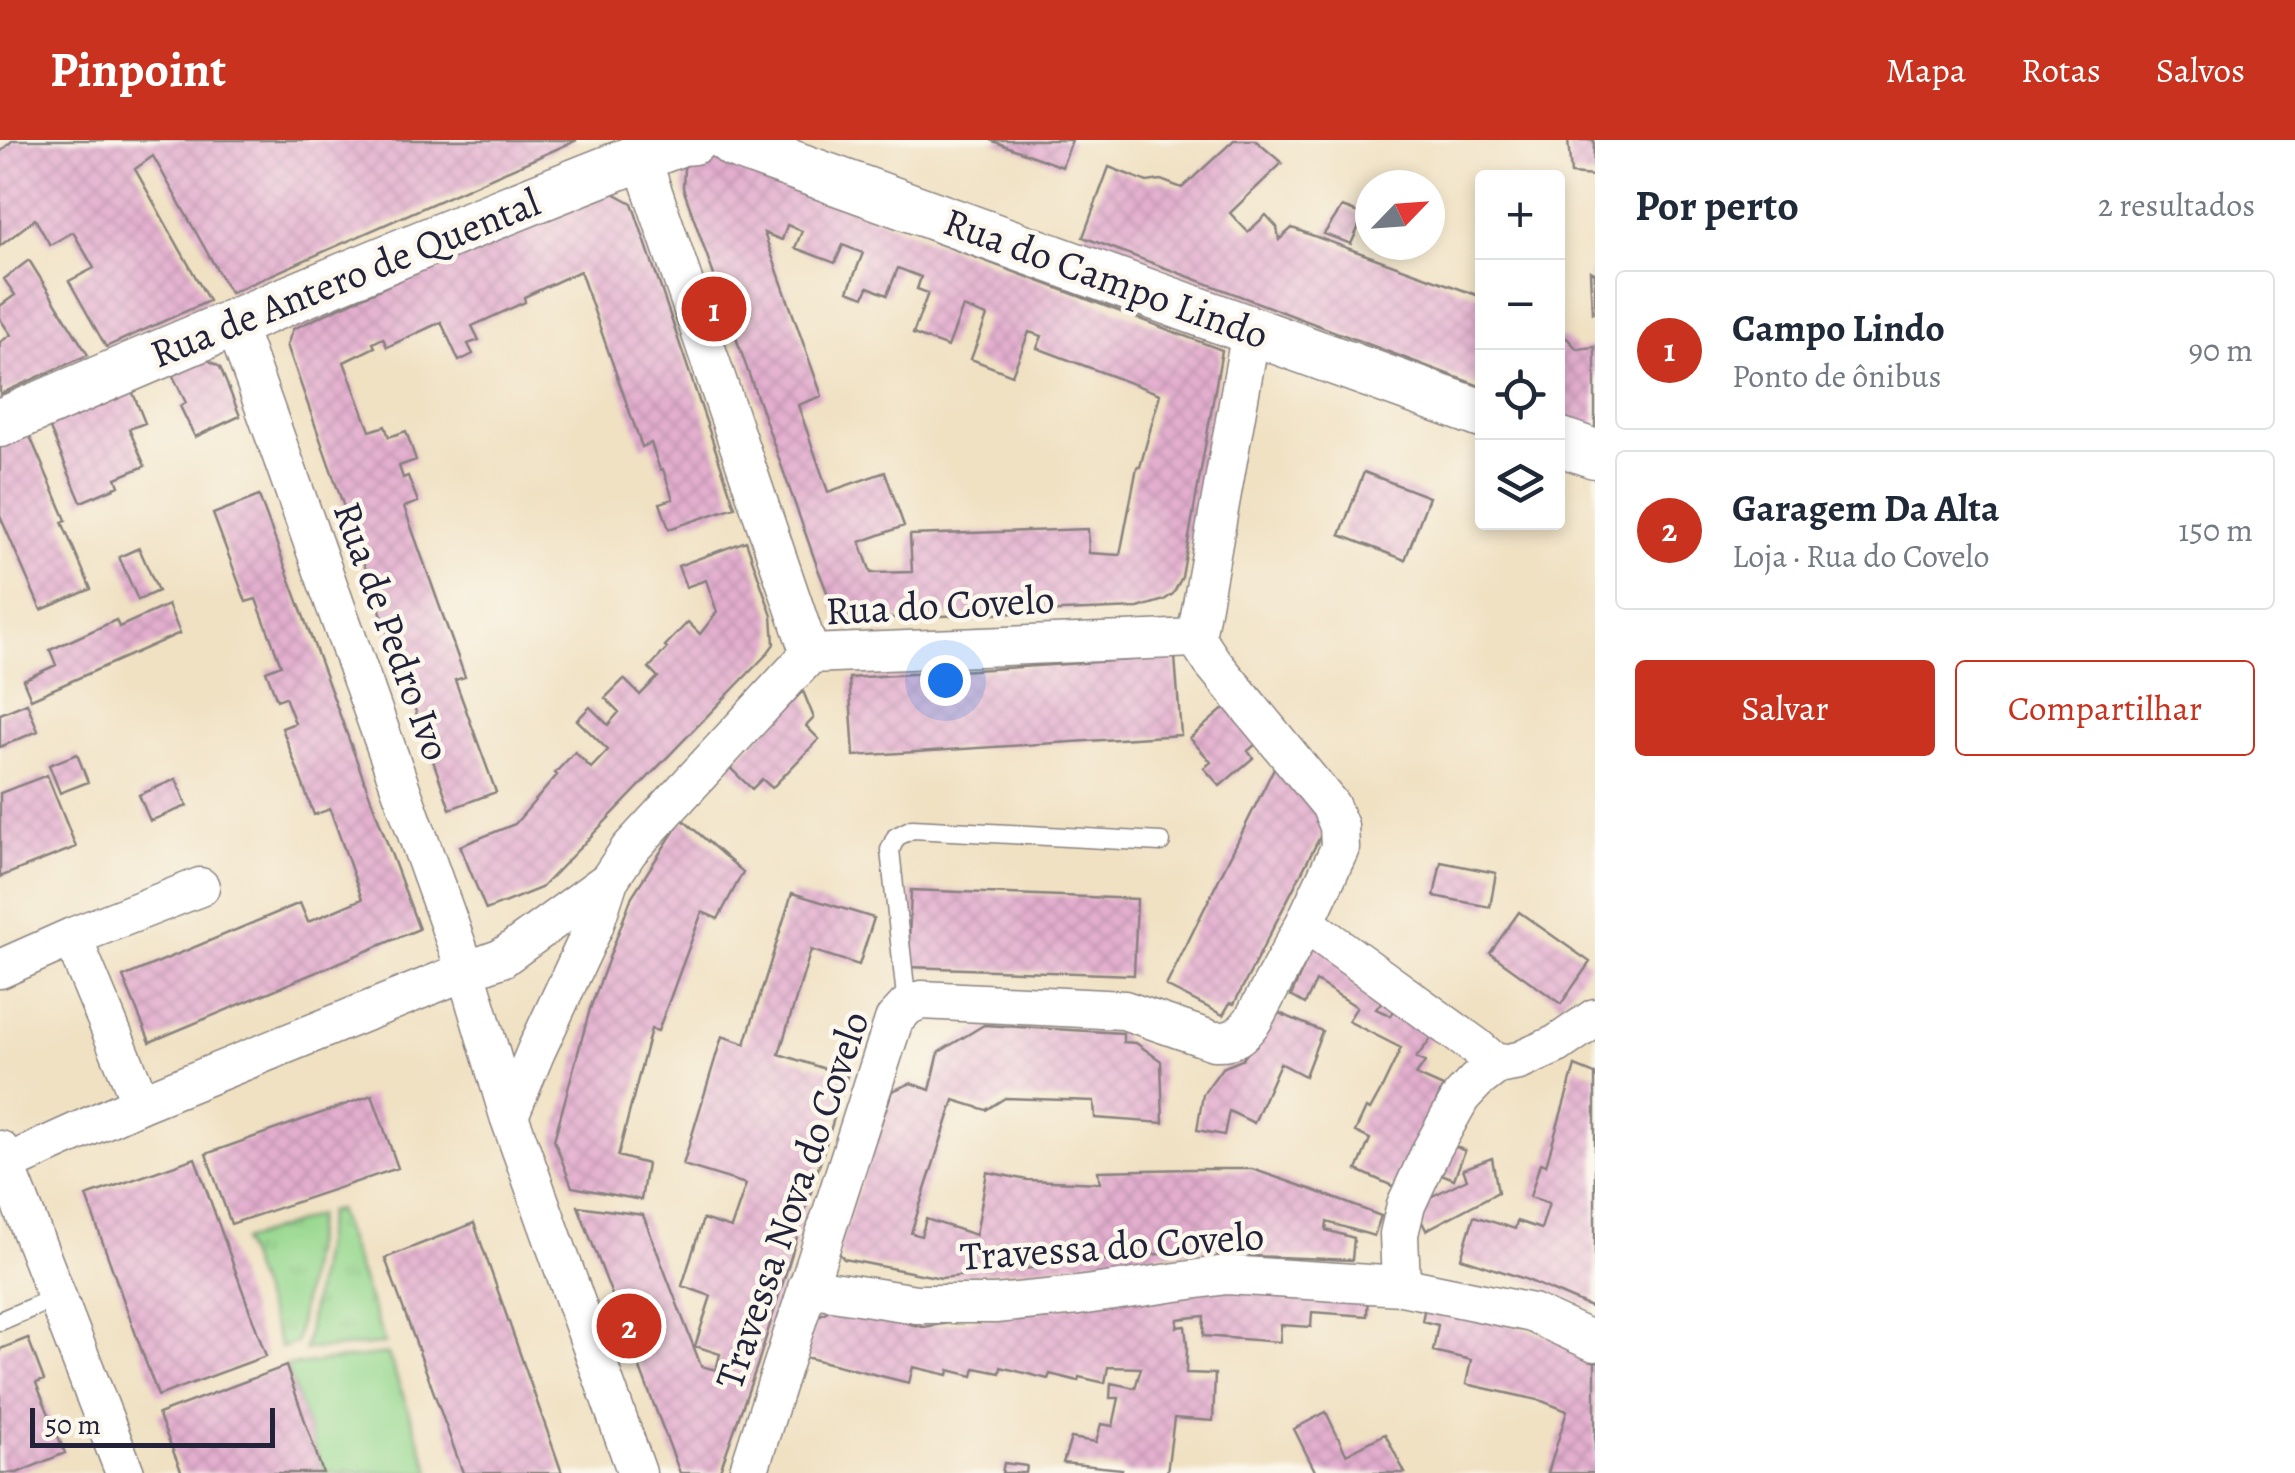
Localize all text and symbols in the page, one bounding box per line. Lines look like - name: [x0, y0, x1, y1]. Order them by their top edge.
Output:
- text: Pinpoint: [50, 37, 226, 103]
- text: Mapa: [1886, 46, 1966, 94]
- text: Rotas: [2021, 46, 2101, 94]
- text: Salvos: [2156, 46, 2245, 94]
- north arrow: [1355, 170, 1445, 260]
- map controls: [1475, 170, 1565, 530]
- button: +: [1475, 170, 1565, 260]
- street label: Rua de Antero de Quental: [142, 175, 548, 381]
- text: Por perto: [1635, 177, 1799, 234]
- text: 2 resultados: [2098, 183, 2255, 227]
- street label: Rua do Campo Lindo: [936, 194, 1276, 362]
- button: −: [1475, 260, 1565, 350]
- pin: 1: [682, 272, 746, 346]
- text: Campo Lindo: [1732, 302, 1945, 354]
- text: 1: [1664, 328, 1675, 372]
- text: 90 m: [2188, 328, 2253, 372]
- button: locate: [1475, 350, 1565, 440]
- text: Ponto de ônibus: [1732, 354, 1941, 398]
- button: layers: [1475, 440, 1565, 530]
- text: Garagem Da Alta: [1732, 482, 1999, 534]
- street label: Rua de Pedro Ivo: [320, 494, 464, 768]
- text: 2: [1662, 508, 1677, 552]
- text: 150 m: [2178, 508, 2253, 552]
- text: Loja · Rua do Covelo: [1732, 534, 1989, 578]
- street label: Rua do Covelo: [824, 572, 1056, 638]
- your location: [920, 655, 971, 706]
- button: Salvar: [1635, 660, 1935, 756]
- button: Compartilhar: [1955, 660, 2255, 756]
- street label: Travessa Nova do Covelo: [702, 1004, 882, 1396]
- street label: Travessa do Covelo: [958, 1208, 1266, 1284]
- pin: 2: [596, 1288, 662, 1364]
- scale bar: [30, 1403, 275, 1448]
- text: 50 m: [45, 1406, 101, 1444]

